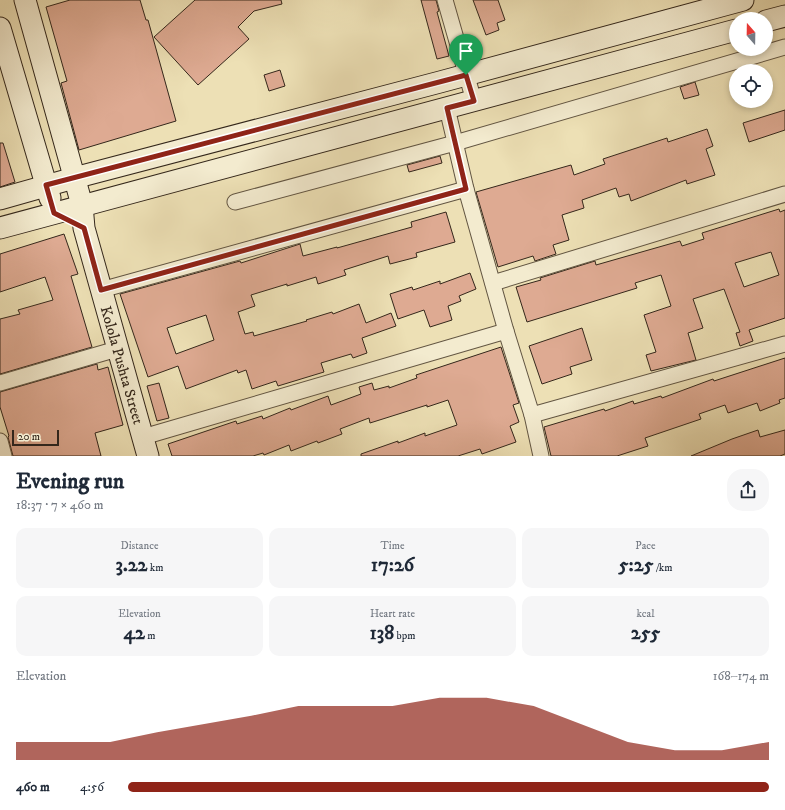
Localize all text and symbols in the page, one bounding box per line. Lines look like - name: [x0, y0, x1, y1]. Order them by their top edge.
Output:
- north arrow: [729, 12, 773, 56]
- map controls: [729, 12, 773, 108]
- pin: [449, 34, 483, 75]
- icon: arrive: [455, 40, 477, 62]
- button: locate: [729, 64, 773, 108]
- street label: Kolola Pushta Street: [96, 304, 148, 427]
- scale bar: [12, 428, 59, 447]
- text: 20 m: [18, 430, 40, 444]
- text: Evening run: [16, 468, 124, 495]
- button: share: [727, 469, 769, 511]
- text: 18:37 · 7 × 460 m: [16, 497, 103, 513]
- text: Distance: [121, 539, 158, 553]
- text: Time: [381, 539, 404, 553]
- text: Pace: [635, 539, 656, 553]
- text: 3.22: [116, 553, 147, 578]
- text: 17:26: [371, 553, 414, 578]
- text: 5:25: [619, 553, 653, 578]
- text: km: [147, 561, 163, 575]
- text: /km: [653, 561, 672, 575]
- text: Elevation: [118, 607, 161, 621]
- text: Heart rate: [370, 607, 415, 621]
- text: kcal: [636, 607, 655, 621]
- text: 42: [124, 621, 145, 646]
- text: 138: [369, 621, 394, 646]
- text: 255: [631, 621, 660, 646]
- text: m: [145, 629, 155, 643]
- text: bpm: [394, 629, 416, 643]
- text: Elevation: [16, 668, 66, 684]
- text: 168–174 m: [713, 668, 769, 684]
- text: 460 m: [16, 779, 50, 795]
- text: 4:56: [80, 779, 104, 795]

